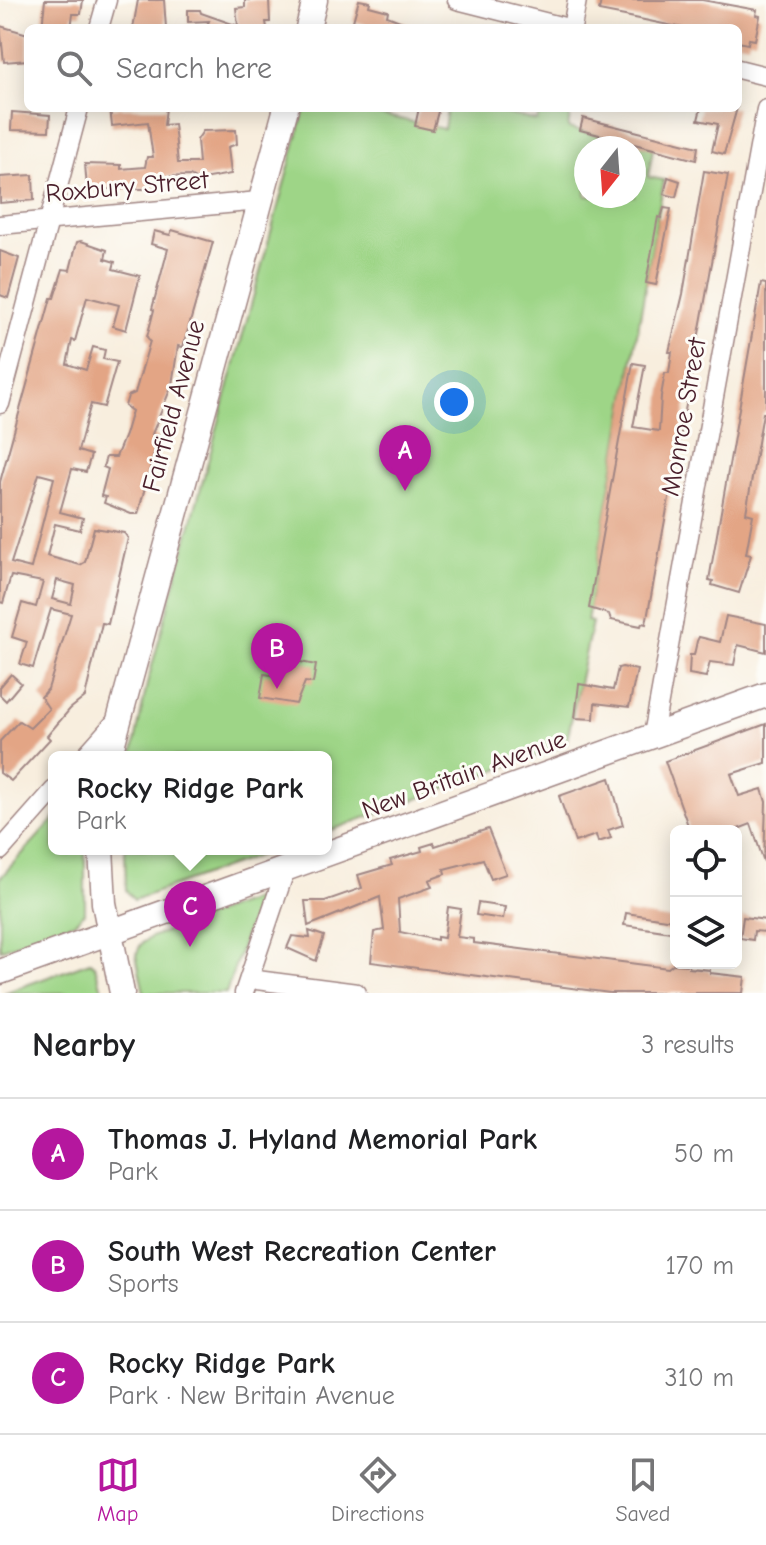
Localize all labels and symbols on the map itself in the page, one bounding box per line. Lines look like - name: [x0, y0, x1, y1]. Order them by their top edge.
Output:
- north arrow: [574, 136, 646, 208]
- street label: Roxbury Street: [44, 165, 211, 209]
- street label: Fairfield Avenue: [137, 317, 211, 495]
- street label: Monroe Street: [655, 334, 713, 499]
- your location: [434, 382, 474, 422]
- pin: A: [379, 425, 431, 491]
- pin: B: [251, 623, 303, 689]
- street label: New Britain Avenue: [358, 724, 570, 826]
- pin: C: [164, 881, 216, 947]

